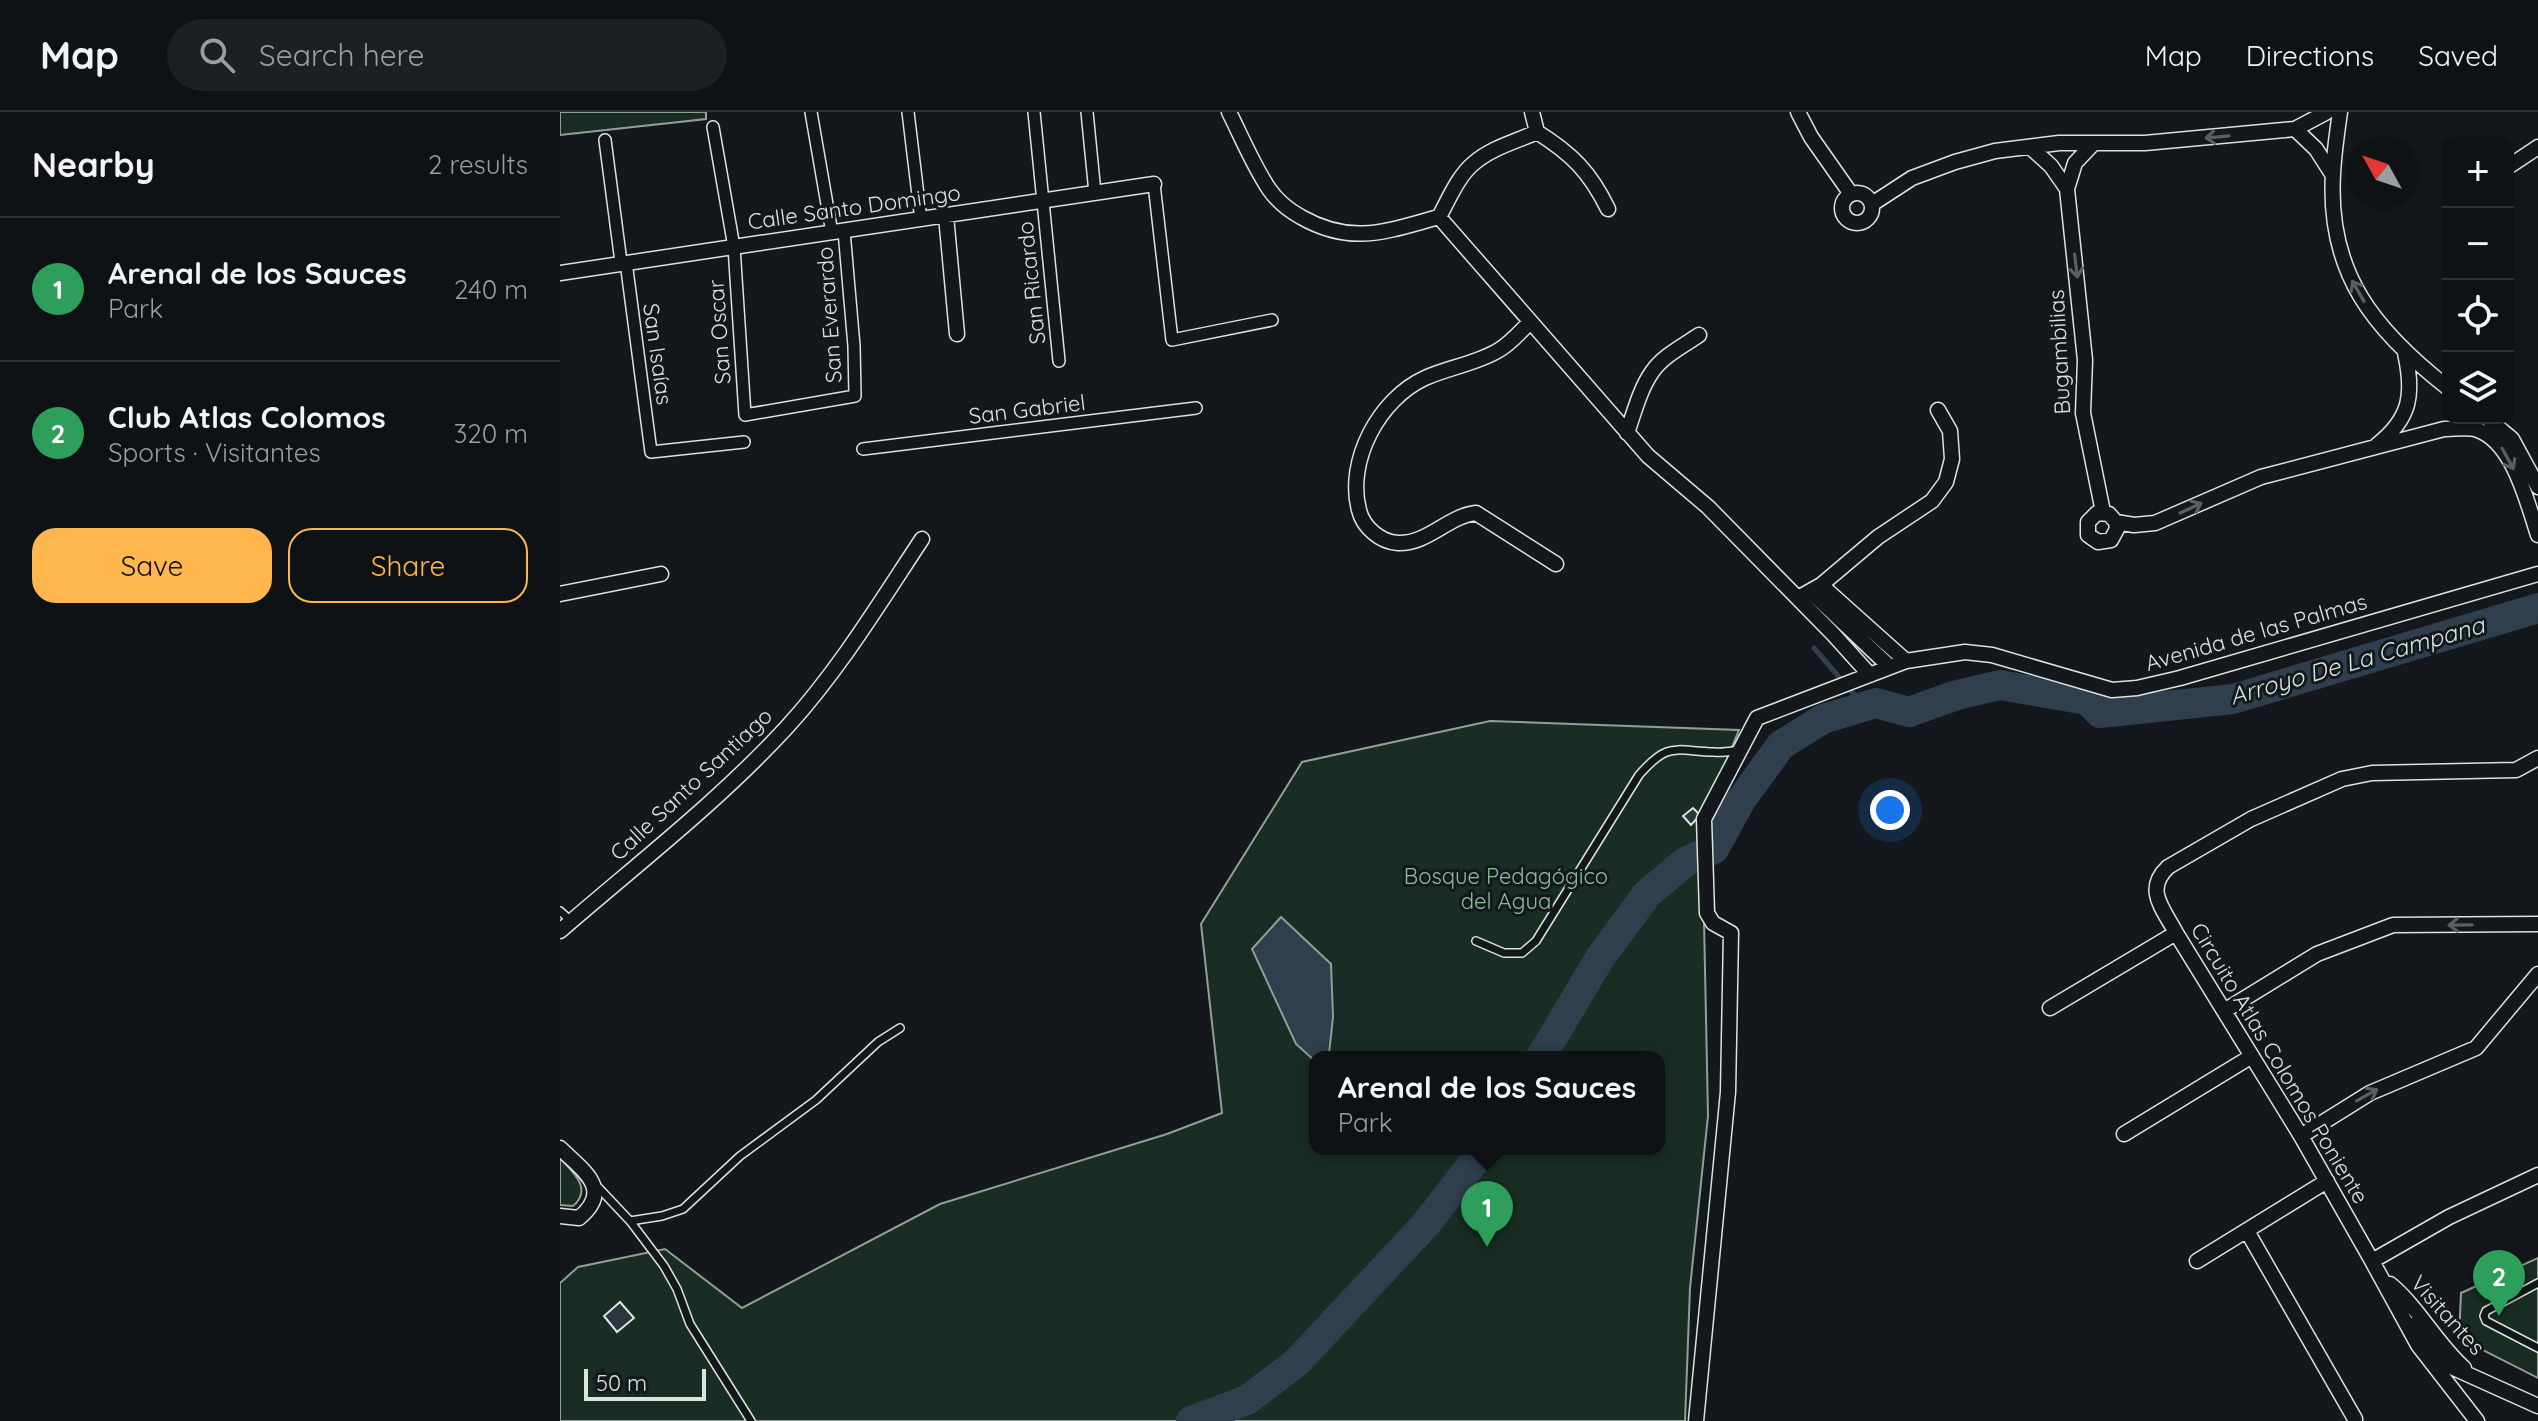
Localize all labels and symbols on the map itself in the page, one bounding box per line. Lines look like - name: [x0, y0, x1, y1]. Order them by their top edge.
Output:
- one-way arrow: [2204, 130, 2231, 145]
- north arrow: [2346, 136, 2418, 208]
- street label: Calle Santo Domingo: [746, 178, 962, 236]
- street label: San Ricardo: [1011, 220, 1051, 346]
- street label: San Everardo: [810, 246, 848, 384]
- one-way arrow: [2068, 252, 2083, 279]
- street label: San Oscar: [701, 278, 737, 385]
- one-way arrow: [2350, 280, 2366, 303]
- street label: Bugambilias: [2042, 289, 2076, 415]
- street label: San Isaías: [637, 301, 679, 407]
- street label: San Gabriel: [967, 388, 1087, 430]
- one-way arrow: [2500, 447, 2516, 470]
- one-way arrow: [2178, 500, 2202, 515]
- street label: Avenida de las Palmas: [2142, 587, 2370, 677]
- water label: Arroyo De La Campana: [2226, 609, 2489, 711]
- street label: Calle Santo Santiago: [604, 702, 778, 866]
- your location: [1870, 790, 1910, 830]
- park label: Bosque Pedagógico del Agua: [1404, 862, 1608, 915]
- one-way arrow: [2447, 917, 2474, 932]
- street label: Circuito Atlas Colomos Poniente: [2185, 918, 2375, 1208]
- one-way arrow: [2355, 1087, 2378, 1103]
- pin: 1: [1461, 1181, 1513, 1247]
- pin: 2: [2473, 1250, 2525, 1316]
- street label: Visitantes: [2405, 1269, 2491, 1361]
- scale bar: [584, 1365, 706, 1401]

